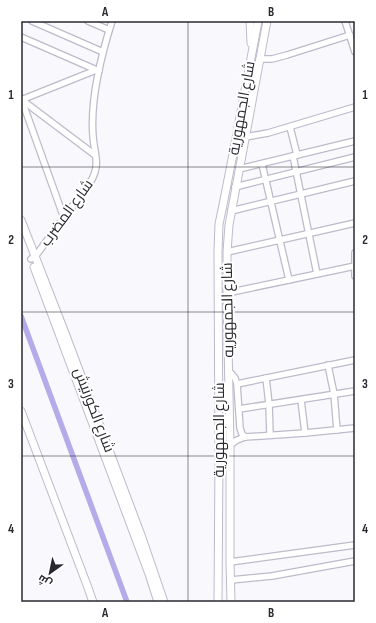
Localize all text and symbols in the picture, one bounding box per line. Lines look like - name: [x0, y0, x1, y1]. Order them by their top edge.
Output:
- text: A: [101, 4, 109, 20]
- text: B: [268, 4, 274, 20]
- street label: شارع الجمهورية: [224, 59, 261, 157]
- text: 1: [8, 87, 14, 103]
- text: 1: [362, 87, 368, 103]
- street label: شارع المضرب: [36, 176, 99, 251]
- text: 2: [8, 232, 14, 248]
- text: 2: [362, 232, 368, 248]
- street label: شارع الجمهوريه: [218, 262, 239, 358]
- street label: شارع الكورنيش: [68, 365, 119, 455]
- text: 3: [8, 376, 14, 392]
- text: 3: [362, 376, 368, 392]
- street label: شارع الجمهورية: [210, 382, 230, 478]
- text: 4: [8, 521, 14, 537]
- text: 4: [362, 521, 368, 537]
- north arrow: [30, 553, 70, 593]
- text: ش: [35, 572, 54, 590]
- text: A: [101, 605, 109, 621]
- text: B: [268, 605, 274, 621]

